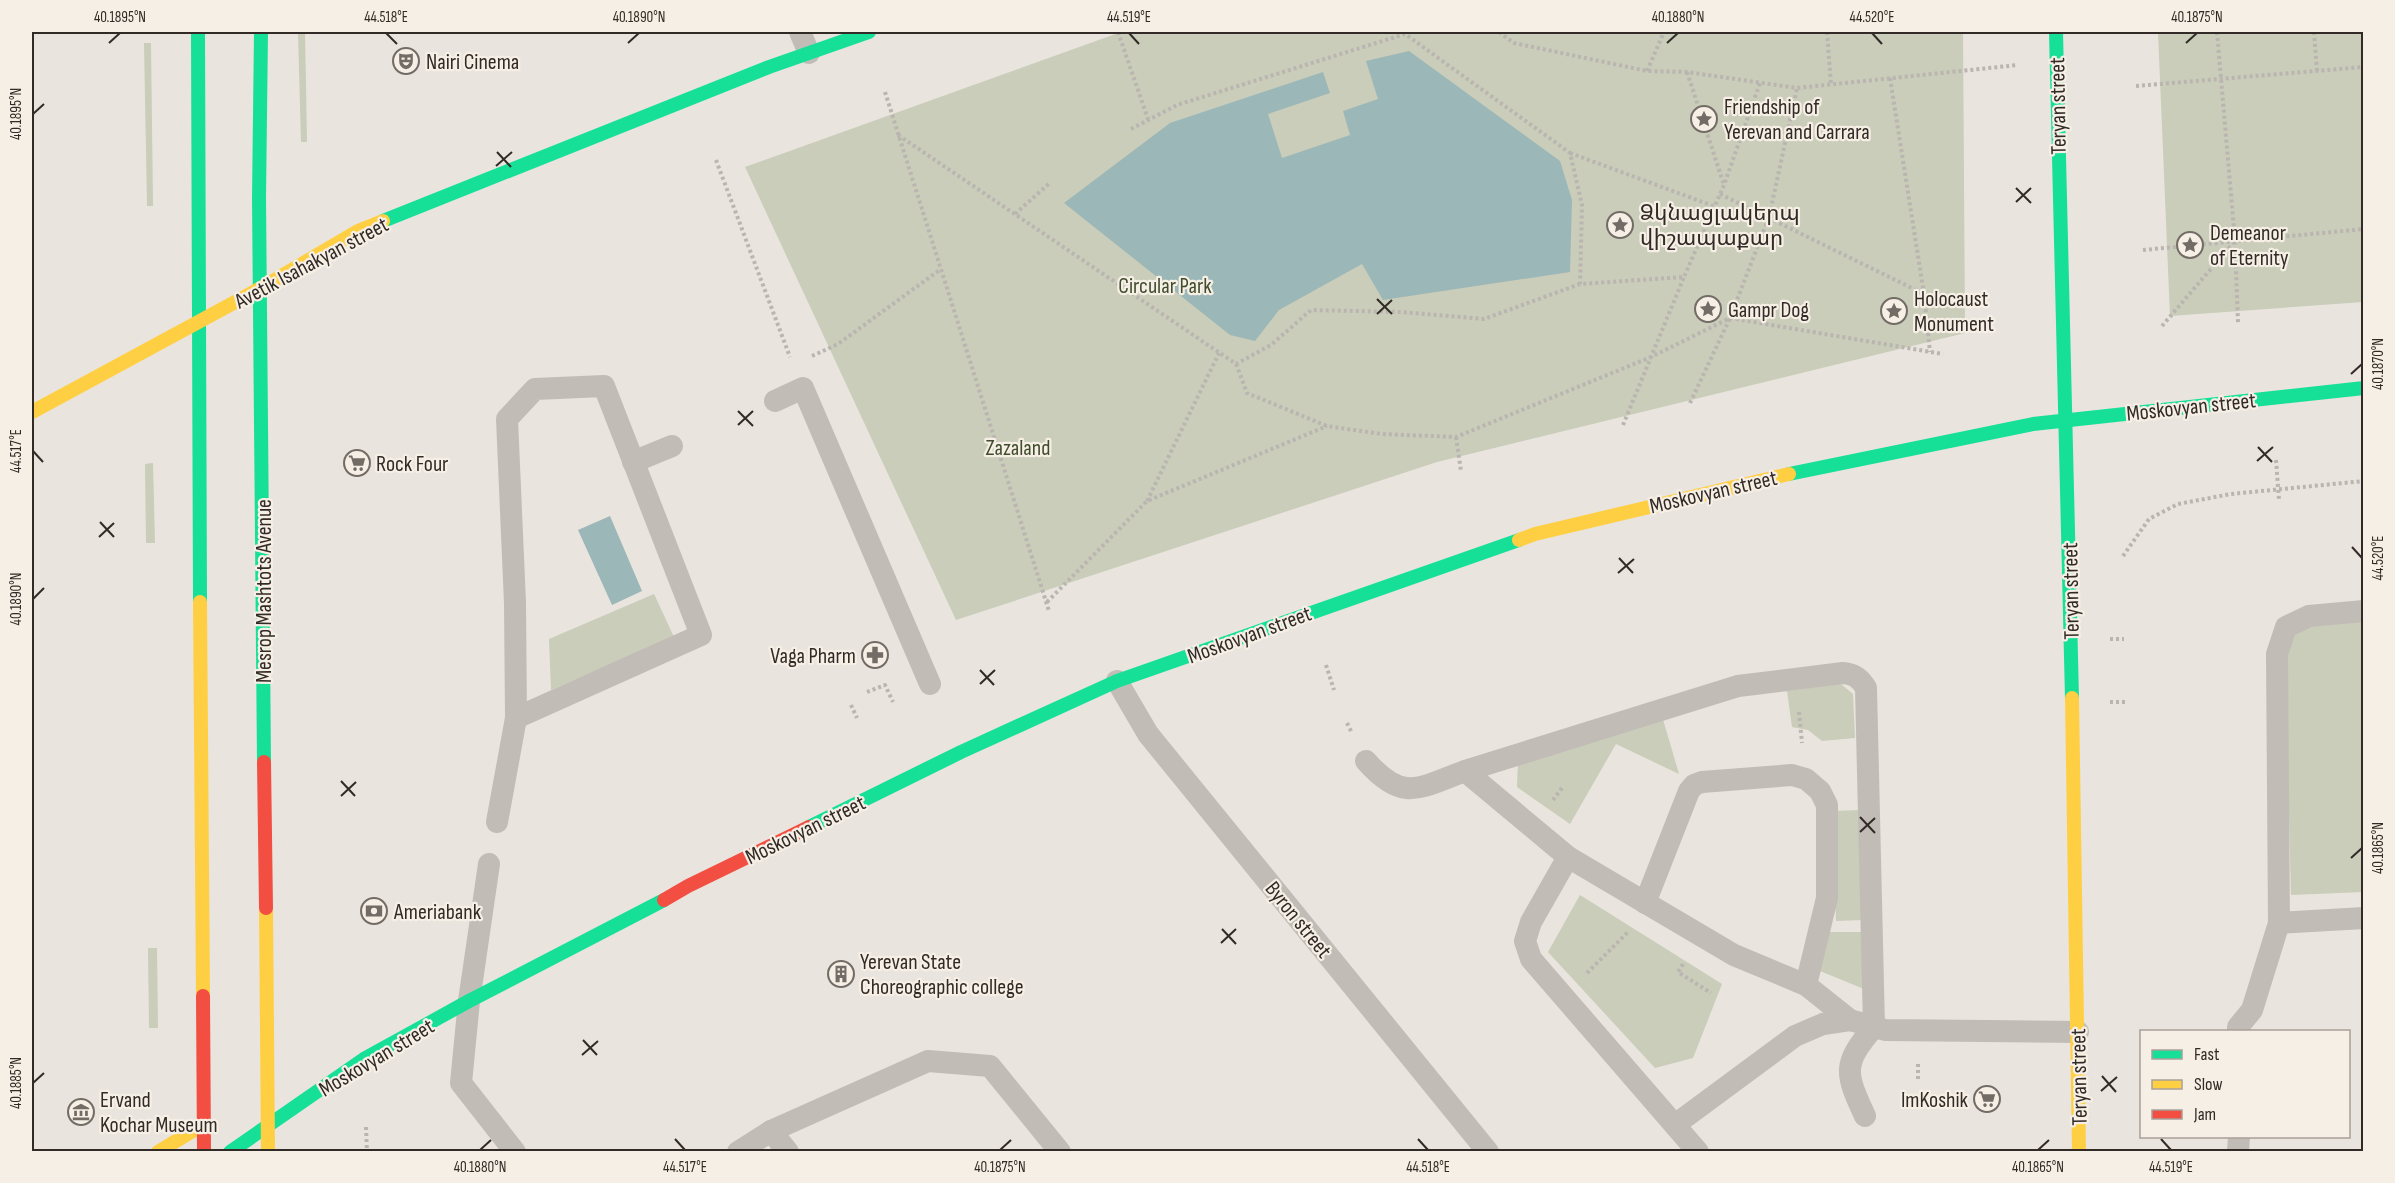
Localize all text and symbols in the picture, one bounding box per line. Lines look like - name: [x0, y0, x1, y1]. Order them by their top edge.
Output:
- text: 40.1895°N: [94, 8, 146, 27]
- text: 44.518°E: [364, 8, 408, 27]
- text: 40.1890°N: [613, 8, 665, 27]
- text: 44.519°E: [1107, 8, 1151, 27]
- text: 40.1880°N: [1652, 8, 1704, 27]
- text: 44.520°E: [1850, 8, 1894, 27]
- text: 40.1875°N: [2171, 8, 2223, 27]
- theatre icon: Nairi Cinema: [391, 46, 421, 76]
- place label: Nairi Cinema: [426, 49, 519, 76]
- street label: Teryan street: [2044, 57, 2073, 155]
- text: 40.1895°N: [7, 88, 26, 140]
- place label: Friendship of Yerevan and Carrara: [1724, 94, 1870, 146]
- place icon: Friendship of Yerevan and Carrara: [1689, 104, 1719, 134]
- place label: Ձկնացլակերպ վիշապաքար: [1640, 200, 1800, 252]
- place icon: Ձկնացլակերպ վիշապաքար: [1605, 210, 1635, 240]
- street label: Avetik Isahakyan street: [229, 211, 394, 316]
- place label: Demeanor of Eternity: [2210, 220, 2289, 272]
- place icon: Demeanor of Eternity: [2175, 230, 2205, 260]
- park label: Circular Park: [1118, 273, 1212, 300]
- place label: Holocaust Monument: [1914, 286, 1994, 338]
- place icon: Gampr Dog: [1693, 294, 1723, 324]
- place icon: Holocaust Monument: [1879, 296, 1909, 326]
- place label: Gampr Dog: [1728, 297, 1809, 324]
- text: 40.1870°N: [2369, 338, 2388, 390]
- street label: Moskovyan street: [2125, 387, 2258, 428]
- text: 44.517°E: [7, 429, 26, 473]
- park label: Zazaland: [986, 435, 1050, 462]
- supermarket icon: Rock Four: [342, 448, 372, 478]
- place label: Rock Four: [376, 451, 448, 478]
- street label: Moskovyan street: [1647, 465, 1780, 520]
- street label: Mesrop Mashtots Avenue: [251, 499, 278, 683]
- text: 44.520°E: [2369, 536, 2388, 580]
- street label: Teryan street: [2057, 542, 2086, 640]
- text: 40.1890°N: [7, 573, 26, 625]
- street label: Moskovyan street: [1184, 600, 1316, 670]
- pharmacy icon: Vaga Pharm: [860, 640, 890, 670]
- place label: Vaga Pharm: [770, 643, 856, 670]
- street label: Moskovyan street: [741, 790, 870, 871]
- text: 40.1865°N: [2369, 822, 2388, 874]
- street label: Byron street: [1259, 876, 1337, 964]
- bank icon: Ameriabank: [359, 896, 389, 926]
- place label: Ameriabank: [393, 899, 482, 926]
- place label: Yerevan State Choreographic college: [860, 949, 1024, 1001]
- building icon: Yerevan State Choreographic college: [826, 959, 856, 989]
- street label: Moskovyan street: [314, 1013, 440, 1103]
- street label: Teryan street: [2065, 1028, 2094, 1126]
- legend: [2140, 1030, 2350, 1138]
- text: Fast: [2194, 1044, 2220, 1065]
- text: 40.1885°N: [7, 1057, 26, 1109]
- text: Slow: [2194, 1074, 2223, 1095]
- supermarket icon: ImKoshik: [1972, 1084, 2002, 1114]
- place label: Ervand Kochar Museum: [100, 1087, 218, 1139]
- place label: ImKoshik: [1901, 1087, 1969, 1114]
- museum icon: Ervand Kochar Museum: [66, 1097, 96, 1127]
- text: Jam: [2193, 1104, 2216, 1125]
- text: 40.1880°N: [454, 1158, 506, 1177]
- text: 44.517°E: [663, 1158, 707, 1177]
- text: 40.1875°N: [974, 1158, 1026, 1177]
- text: 44.518°E: [1406, 1158, 1450, 1177]
- text: 40.1865°N: [2012, 1158, 2064, 1177]
- text: 44.519°E: [2149, 1158, 2193, 1177]

